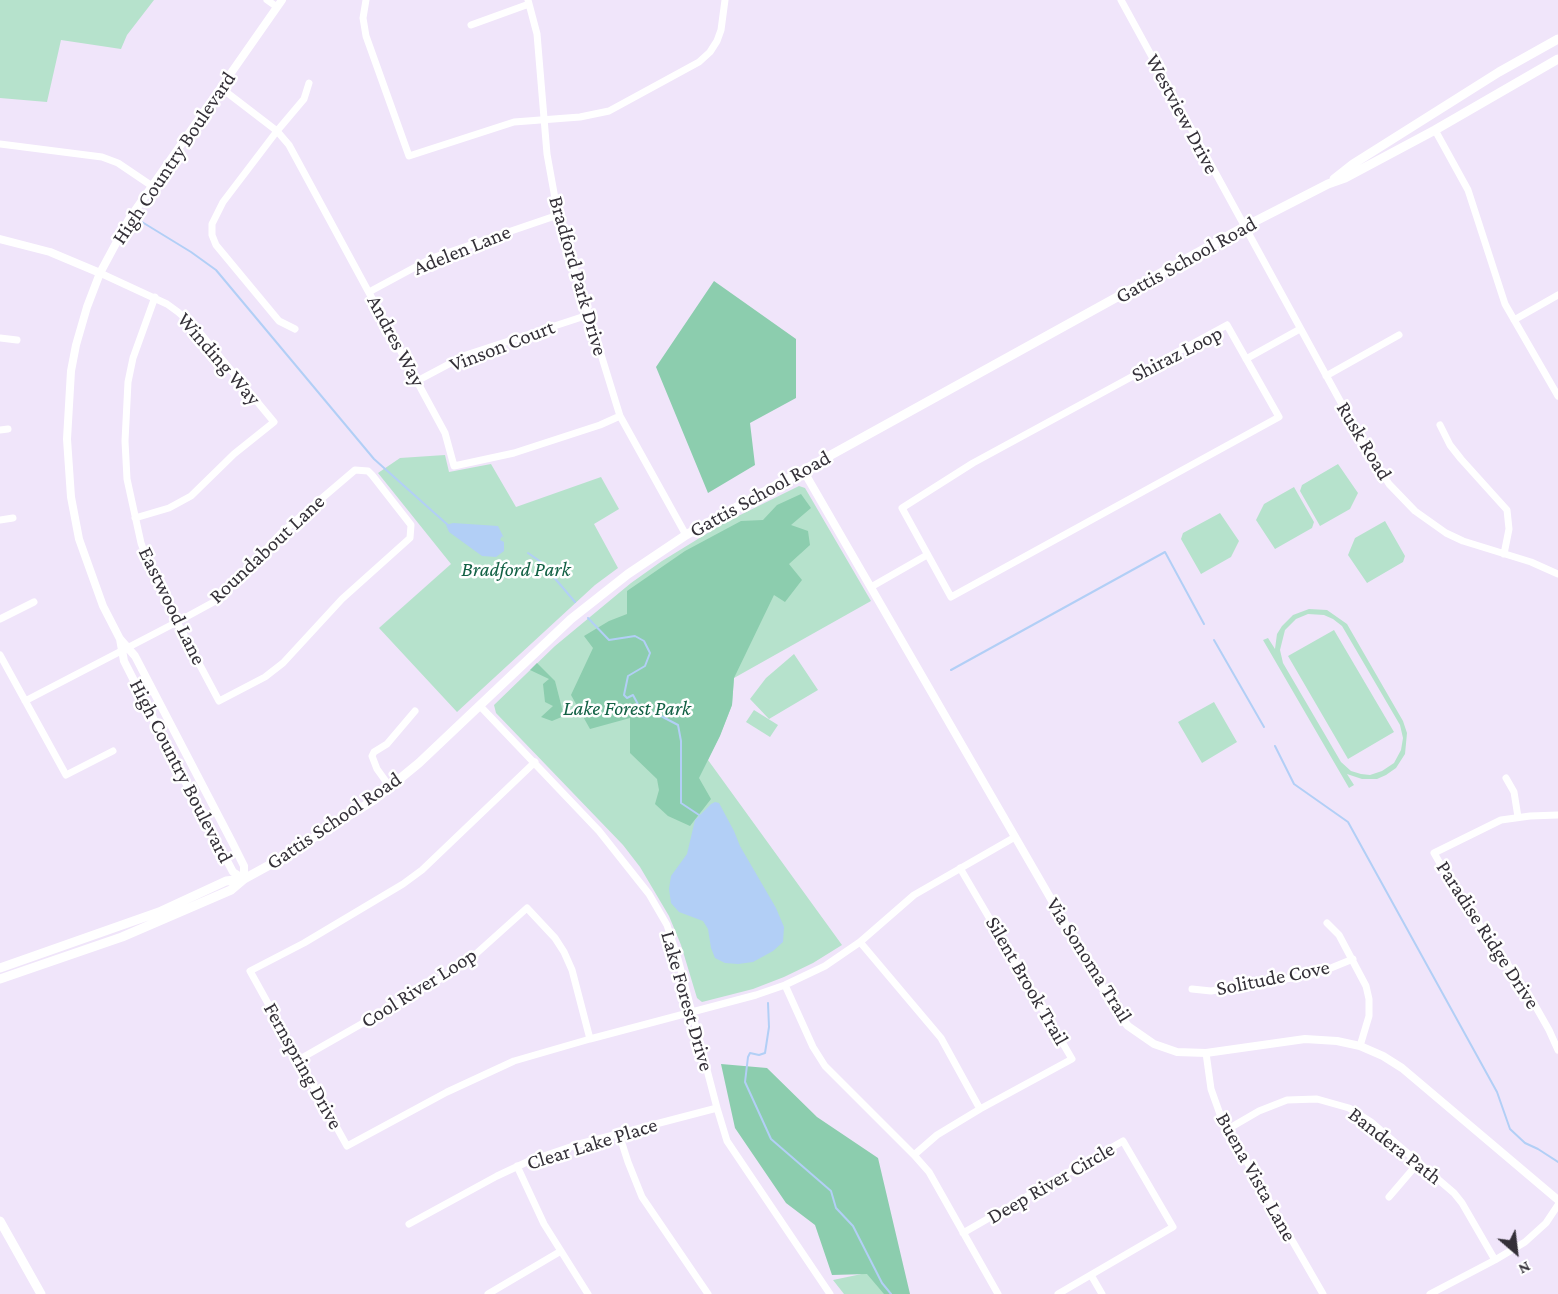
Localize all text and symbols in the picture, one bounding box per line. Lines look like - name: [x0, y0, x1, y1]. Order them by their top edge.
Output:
- street label: Westview Drive: [1140, 50, 1224, 178]
- street label: High Country Boulevard: [107, 67, 241, 249]
- street label: Bradford Park Drive: [543, 193, 613, 359]
- street label: Gattis School Road: [1111, 211, 1261, 309]
- street label: Adelen Lane: [410, 219, 514, 281]
- street label: Andres Way: [361, 291, 431, 391]
- street label: Winding Way: [172, 307, 266, 411]
- street label: Vinson Court: [446, 314, 558, 378]
- street label: Shiraz Loop: [1127, 320, 1227, 388]
- street label: Rusk Road: [1331, 397, 1397, 485]
- street label: Gattis School Road: [685, 445, 835, 543]
- street label: Roundabout Lane: [204, 489, 330, 609]
- street label: Eastwood Lane: [133, 543, 211, 669]
- park label: Bradford Park: [461, 557, 571, 583]
- street label: High Country Boulevard: [124, 675, 238, 867]
- park label: Lake Forest Park: [563, 696, 691, 722]
- street label: Gattis School Road: [262, 767, 406, 875]
- street label: Paradise Ridge Drive: [1431, 856, 1545, 1014]
- street label: Via Sonoma Trail: [1041, 893, 1137, 1027]
- street label: Silent Brook Trail: [980, 912, 1074, 1050]
- street label: Lake Forest Drive: [655, 928, 719, 1074]
- street label: Cool River Loop: [356, 942, 482, 1034]
- street label: Solitude Cove: [1214, 955, 1332, 1001]
- street label: Fernspring Drive: [258, 998, 348, 1134]
- street label: Bandera Path: [1343, 1102, 1447, 1190]
- street label: Buena Vista Lane: [1210, 1108, 1302, 1246]
- street label: Clear Lake Place: [524, 1112, 660, 1176]
- street label: Deep River Circle: [983, 1136, 1119, 1230]
- north arrow: [1486, 1222, 1546, 1282]
- text: N: [1516, 1258, 1533, 1278]

